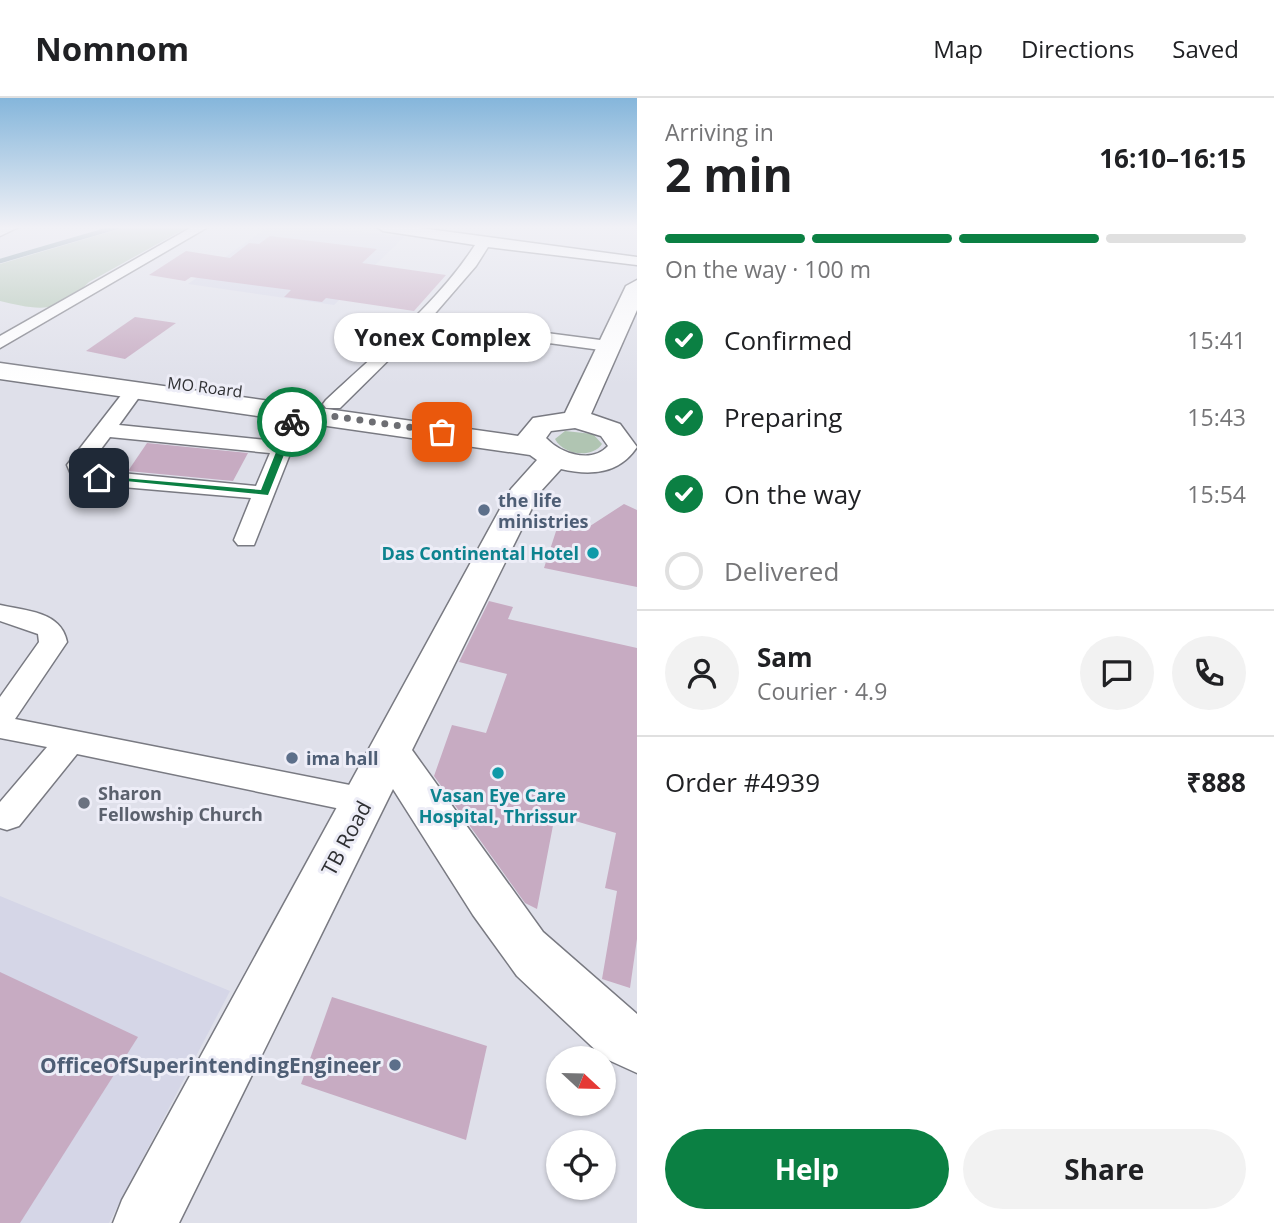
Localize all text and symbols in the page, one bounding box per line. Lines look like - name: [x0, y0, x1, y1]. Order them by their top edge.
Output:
- text: Nomnom: [35, 26, 189, 71]
- text: Map: [933, 32, 983, 65]
- text: Directions: [1021, 32, 1134, 65]
- text: Saved: [1172, 32, 1239, 65]
- text: Arriving in: [665, 116, 774, 148]
- text: 16:10–16:15: [1099, 140, 1246, 176]
- text: 2 min: [665, 143, 793, 205]
- text: On the way · 100 m: [665, 253, 871, 285]
- callout: Yonex Complex: [334, 313, 550, 362]
- text: Yonex Complex: [354, 321, 531, 353]
- icon: check: [665, 321, 703, 359]
- text: Confirmed: [724, 322, 852, 358]
- text: 15:41: [1187, 324, 1246, 356]
- street label: MO Roard: [166, 371, 244, 403]
- courier: [257, 387, 327, 457]
- icon: check: [665, 398, 703, 436]
- text: Preparing: [724, 399, 842, 435]
- text: 15:43: [1187, 401, 1246, 433]
- pin: [412, 402, 472, 462]
- icon: bike: [273, 403, 311, 441]
- icon: bag: [423, 413, 461, 451]
- pin: [69, 448, 129, 508]
- icon: home: [80, 459, 118, 497]
- icon: check: [665, 475, 703, 513]
- text: On the way: [724, 476, 861, 512]
- text: 15:54: [1187, 478, 1246, 510]
- place label: the life ministries: [498, 488, 589, 533]
- marker: the life ministries: [476, 502, 492, 518]
- place label: Das Continental Hotel: [381, 541, 579, 565]
- marker: Das Continental Hotel: [585, 545, 601, 561]
- text: Delivered: [724, 553, 839, 589]
- button: person: [665, 636, 739, 710]
- button: chat: [1080, 636, 1154, 710]
- button: phone: [1172, 636, 1246, 710]
- text: Sam: [757, 639, 813, 675]
- text: Courier · 4.9: [757, 675, 887, 707]
- place label: ima hall: [306, 746, 378, 770]
- marker: ima hall: [284, 750, 300, 766]
- text: Order #4939: [665, 764, 820, 800]
- text: ₹888: [1187, 764, 1246, 800]
- marker: Vasan Eye Care Hospital, Thrissur: [490, 765, 506, 781]
- place label: Sharon Fellowship Church: [98, 781, 263, 826]
- place label: Vasan Eye Care Hospital, Thrissur: [419, 783, 577, 828]
- marker: Sharon Fellowship Church: [76, 795, 92, 811]
- street label: TB Road: [315, 796, 377, 880]
- north arrow: [546, 1046, 616, 1116]
- map controls: [546, 1046, 616, 1200]
- place label: OfficeOfSuperintendingEngineer: [40, 1051, 381, 1079]
- marker: OfficeOfSuperintendingEngineer: [387, 1057, 403, 1073]
- button: Help: [665, 1129, 949, 1209]
- button: Share: [963, 1129, 1246, 1209]
- button: locate: [546, 1130, 616, 1200]

